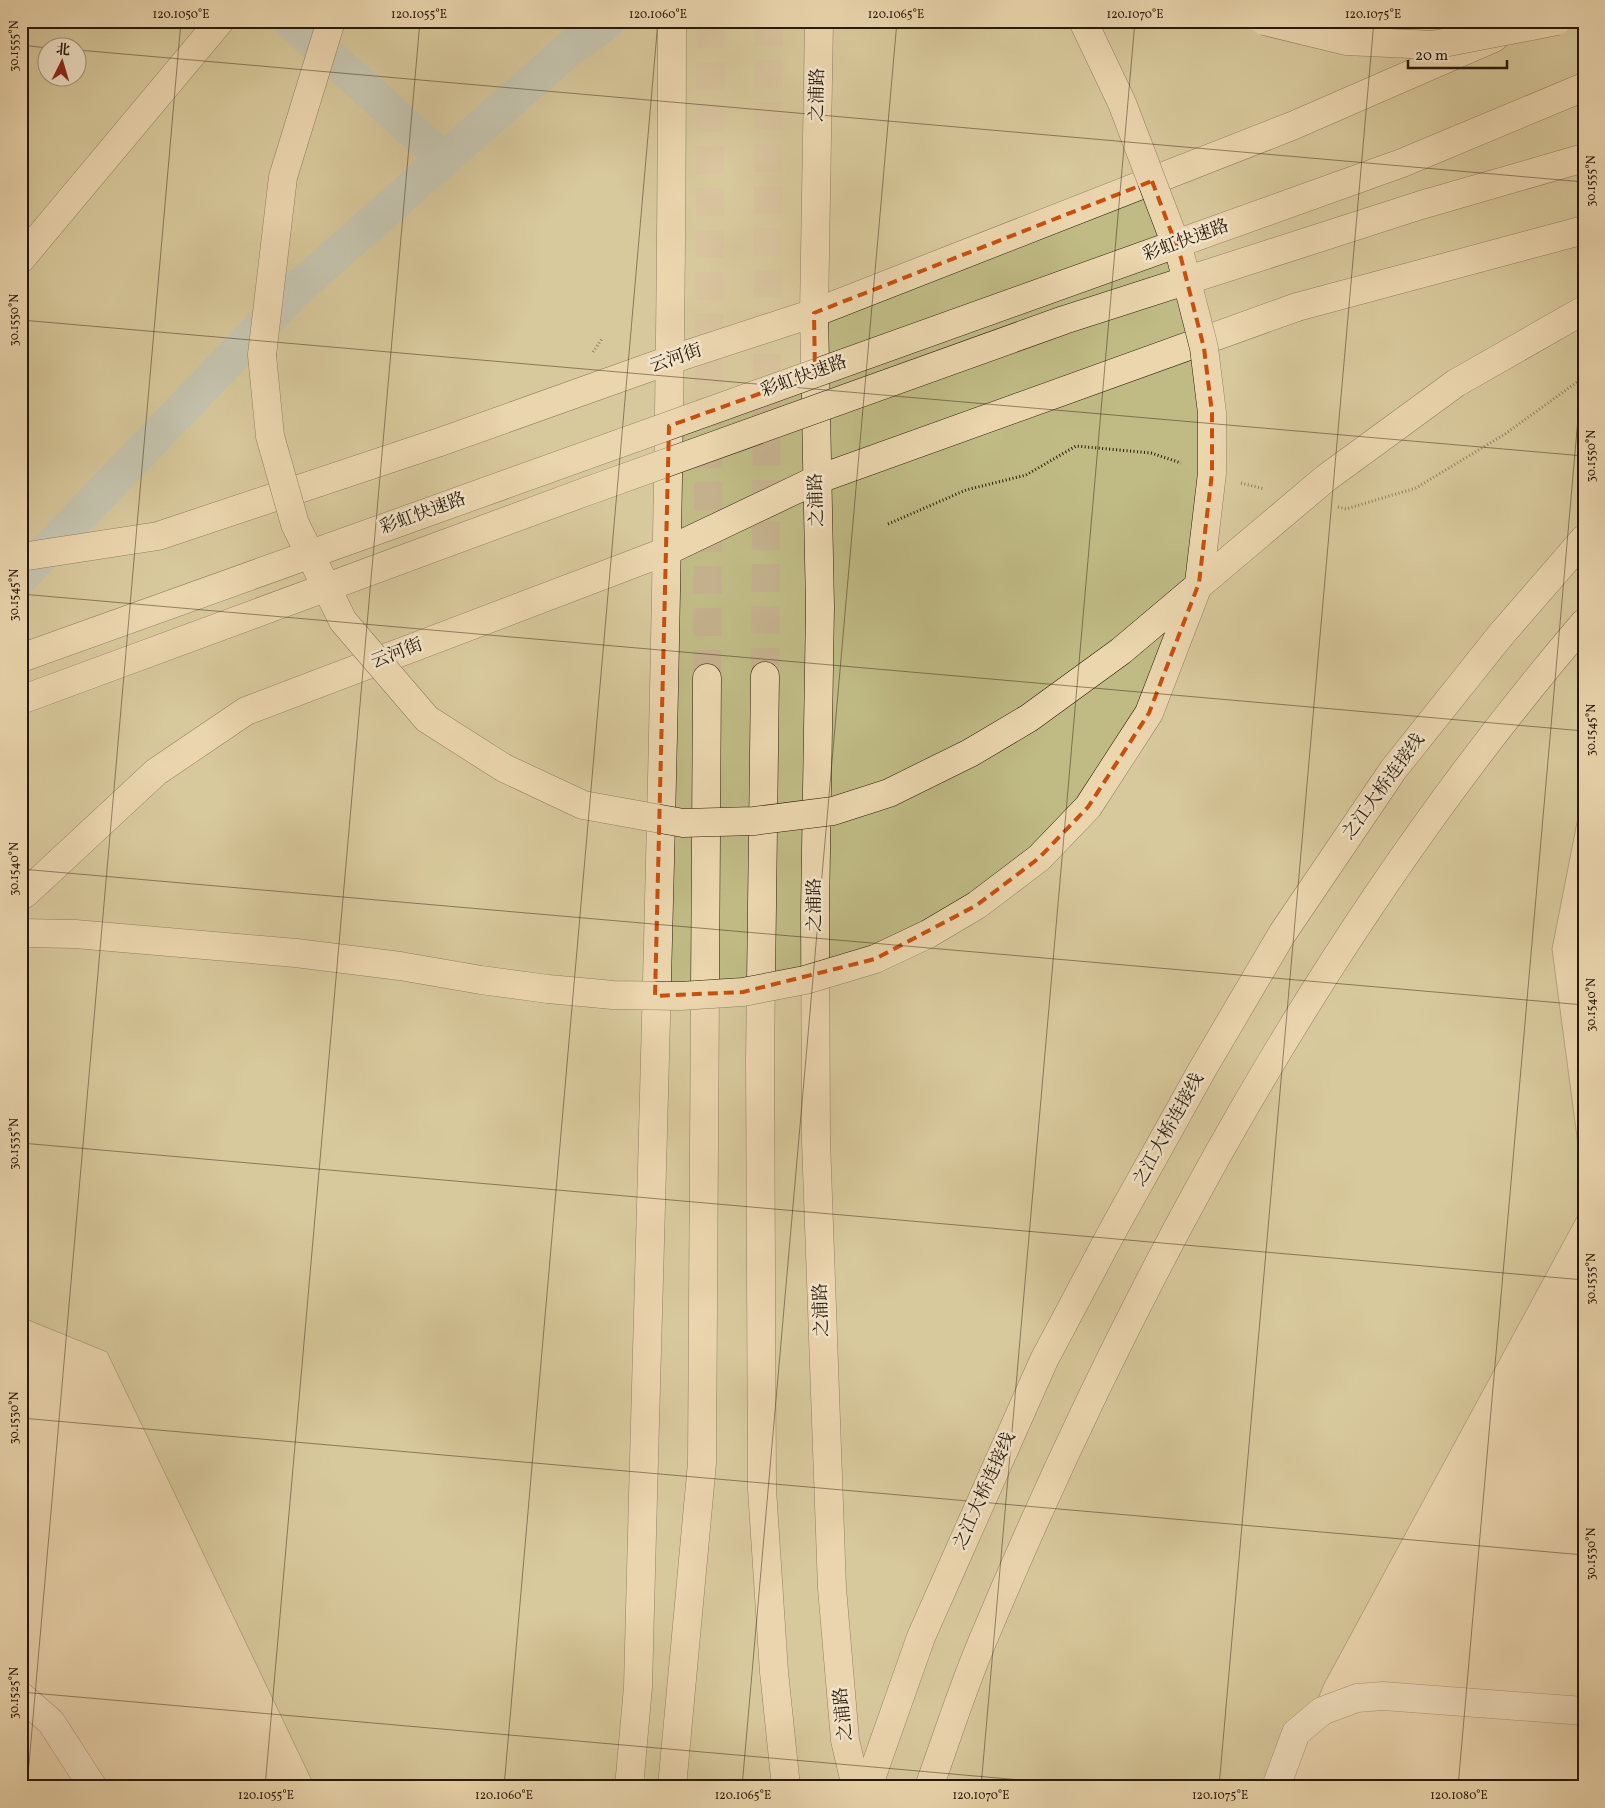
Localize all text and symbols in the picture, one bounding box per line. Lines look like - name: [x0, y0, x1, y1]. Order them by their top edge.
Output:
- text: 120.1050°E: [153, 7, 209, 23]
- text: 120.1055°E: [391, 7, 447, 23]
- text: 120.1060°E: [629, 7, 687, 23]
- text: 120.1065°E: [868, 7, 924, 23]
- text: 120.1070°E: [1107, 7, 1163, 23]
- text: 120.1075°E: [1345, 7, 1401, 23]
- text: 30.1555°N: [7, 20, 23, 72]
- north arrow: [38, 38, 88, 88]
- scale bar: [1408, 38, 1506, 70]
- text: 北: [55, 40, 71, 61]
- text: 20 m: [1415, 46, 1448, 67]
- street label: 之浦路: [805, 68, 831, 122]
- text: 30.1555°N: [1584, 155, 1600, 207]
- street label: 彩虹快速路: [1139, 214, 1233, 268]
- text: 30.1550°N: [7, 294, 23, 346]
- street label: 云河街: [646, 338, 706, 380]
- street label: 彩虹快速路: [757, 350, 851, 404]
- text: 30.1550°N: [1584, 430, 1600, 482]
- street label: 之浦路: [804, 473, 830, 527]
- street label: 彩虹快速路: [376, 487, 470, 541]
- text: 30.1545°N: [7, 569, 23, 621]
- street label: 云河街: [367, 633, 427, 675]
- text: 30.1545°N: [1584, 704, 1600, 756]
- street label: 之江大桥连接线: [1337, 729, 1431, 845]
- text: 30.1540°N: [7, 842, 23, 896]
- street label: 之浦路: [803, 878, 828, 932]
- text: 30.1540°N: [1584, 978, 1600, 1032]
- street label: 之江大桥连接线: [1128, 1069, 1210, 1191]
- text: 30.1535°N: [7, 1118, 23, 1170]
- text: 30.1535°N: [1584, 1253, 1600, 1305]
- street label: 之浦路: [809, 1283, 835, 1337]
- text: 30.1530°N: [7, 1392, 23, 1444]
- street label: 之江大桥连接线: [948, 1428, 1022, 1554]
- text: 30.1530°N: [1584, 1528, 1600, 1580]
- text: 30.1525°N: [7, 1667, 23, 1719]
- street label: 之浦路: [829, 1686, 859, 1742]
- text: 120.1055°E: [238, 1788, 294, 1804]
- text: 120.1060°E: [475, 1788, 533, 1804]
- text: 120.1065°E: [715, 1788, 771, 1804]
- text: 120.1070°E: [953, 1788, 1009, 1804]
- text: 120.1075°E: [1192, 1788, 1248, 1804]
- text: 120.1080°E: [1430, 1788, 1488, 1804]

